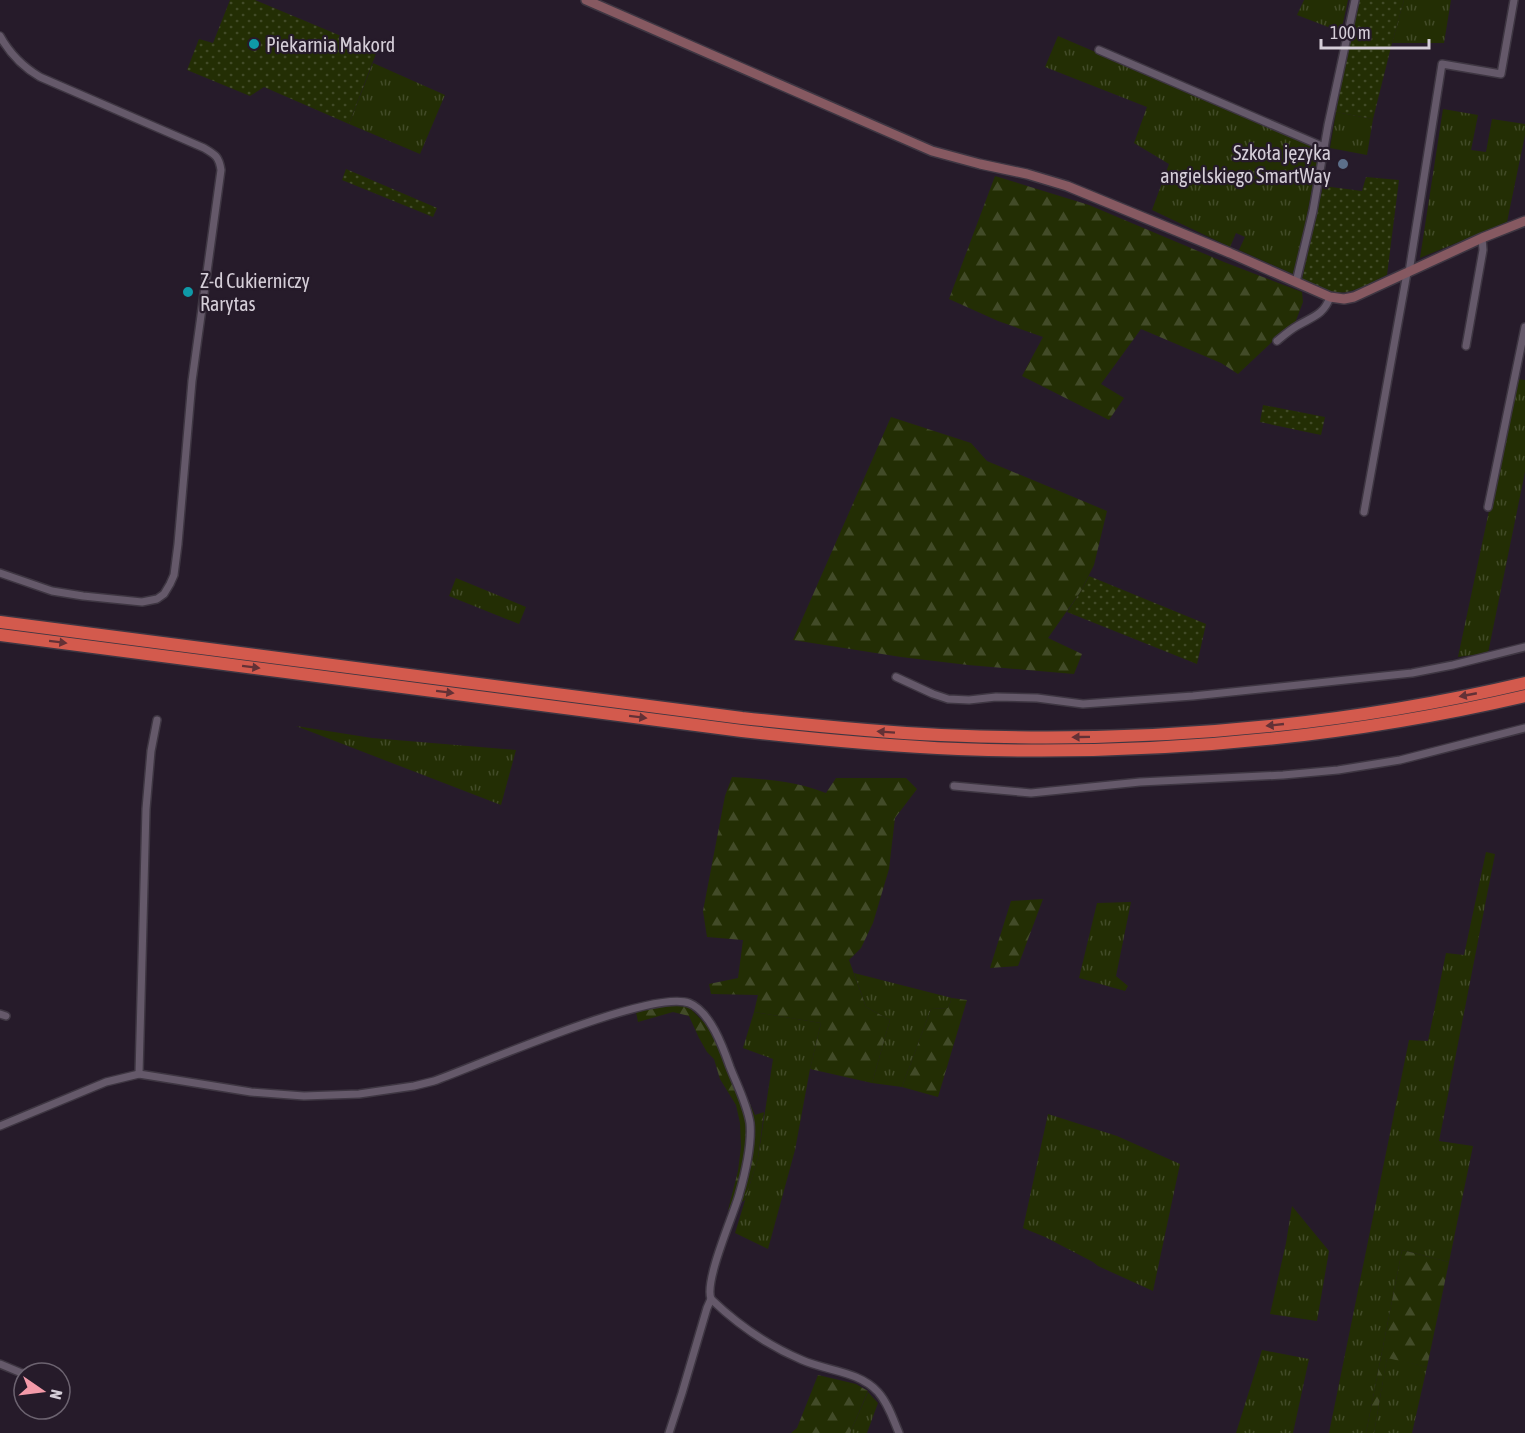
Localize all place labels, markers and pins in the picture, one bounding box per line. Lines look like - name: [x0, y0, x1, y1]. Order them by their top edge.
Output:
- place label: Piekarnia Makord: [266, 33, 395, 56]
- marker: Piekarnia Makord: [247, 37, 261, 51]
- place label: Szkoła języka angielskiego SmartWay: [1160, 141, 1331, 187]
- marker: Szkoła języka angielskiego SmartWay: [1336, 157, 1350, 171]
- place label: Z-d Cukierniczy Rarytas: [200, 269, 310, 315]
- marker: Z-d Cukierniczy Rarytas: [181, 285, 195, 299]

